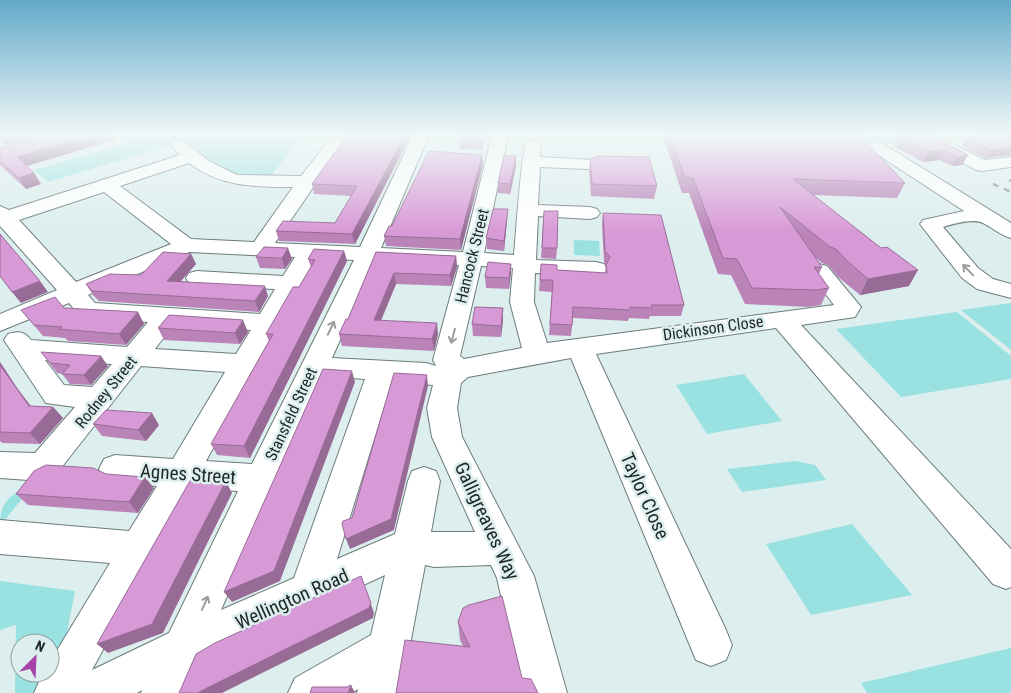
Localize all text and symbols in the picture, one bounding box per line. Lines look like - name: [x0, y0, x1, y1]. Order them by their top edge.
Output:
- street label: Hancock Street: [451, 207, 493, 305]
- one-way arrow: [962, 264, 974, 276]
- street label: Dickinson Close: [662, 312, 764, 344]
- one-way arrow: [327, 321, 337, 336]
- one-way arrow: [447, 327, 457, 343]
- street label: Rodney Street: [71, 352, 141, 432]
- street label: Stansfeld Street: [261, 364, 321, 464]
- street label: Taylor Close: [616, 449, 674, 543]
- street label: Galligreaves Way: [450, 458, 524, 584]
- street label: Agnes Street: [139, 459, 237, 489]
- street label: Wellington Road: [232, 564, 352, 634]
- one-way arrow: [201, 596, 210, 611]
- north arrow: [10, 633, 60, 683]
- text: N: [33, 637, 47, 655]

